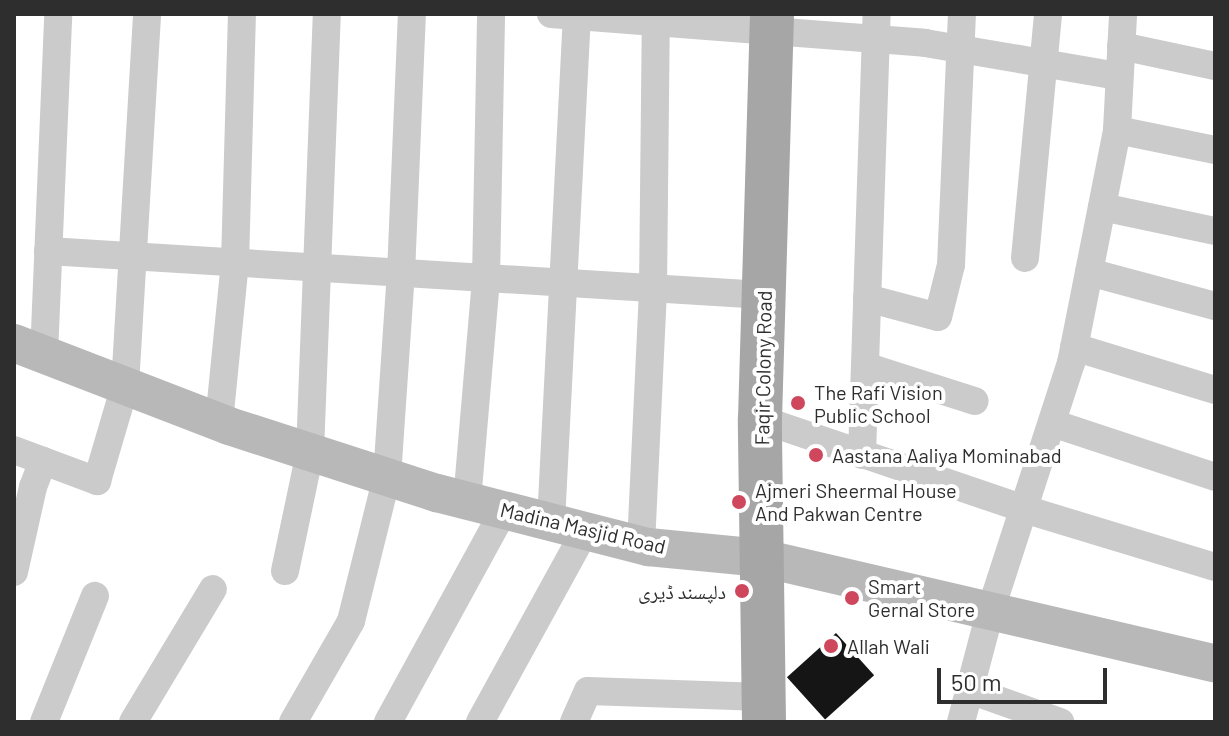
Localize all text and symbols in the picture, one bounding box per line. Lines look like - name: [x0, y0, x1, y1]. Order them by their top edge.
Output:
- street label: Faqir Colony Road: [750, 290, 776, 446]
- place label: The Rafi Vision Public School: [814, 380, 943, 427]
- marker: The Rafi Vision Public School: [789, 394, 807, 412]
- place label: Aastana Aaliya Mominabad: [832, 443, 1062, 467]
- marker: Aastana Aaliya Mominabad: [807, 446, 825, 464]
- place label: Ajmeri Sheermal House And Pakwan Centre: [755, 478, 957, 525]
- marker: Ajmeri Sheermal House And Pakwan Centre: [730, 493, 748, 511]
- street label: Madina Masjid Road: [498, 497, 668, 559]
- place label: Smart Gernal Store: [868, 574, 975, 621]
- place label: دلپسند ڈیری: [638, 579, 726, 603]
- marker: دلپسند ڈیری: [733, 582, 751, 600]
- marker: Smart Gernal Store: [843, 589, 861, 607]
- place label: Allah Wali: [847, 634, 930, 658]
- marker: Allah Wali: [822, 637, 840, 655]
- scale bar: [941, 652, 1111, 702]
- text: 50 m: [951, 667, 1002, 696]

